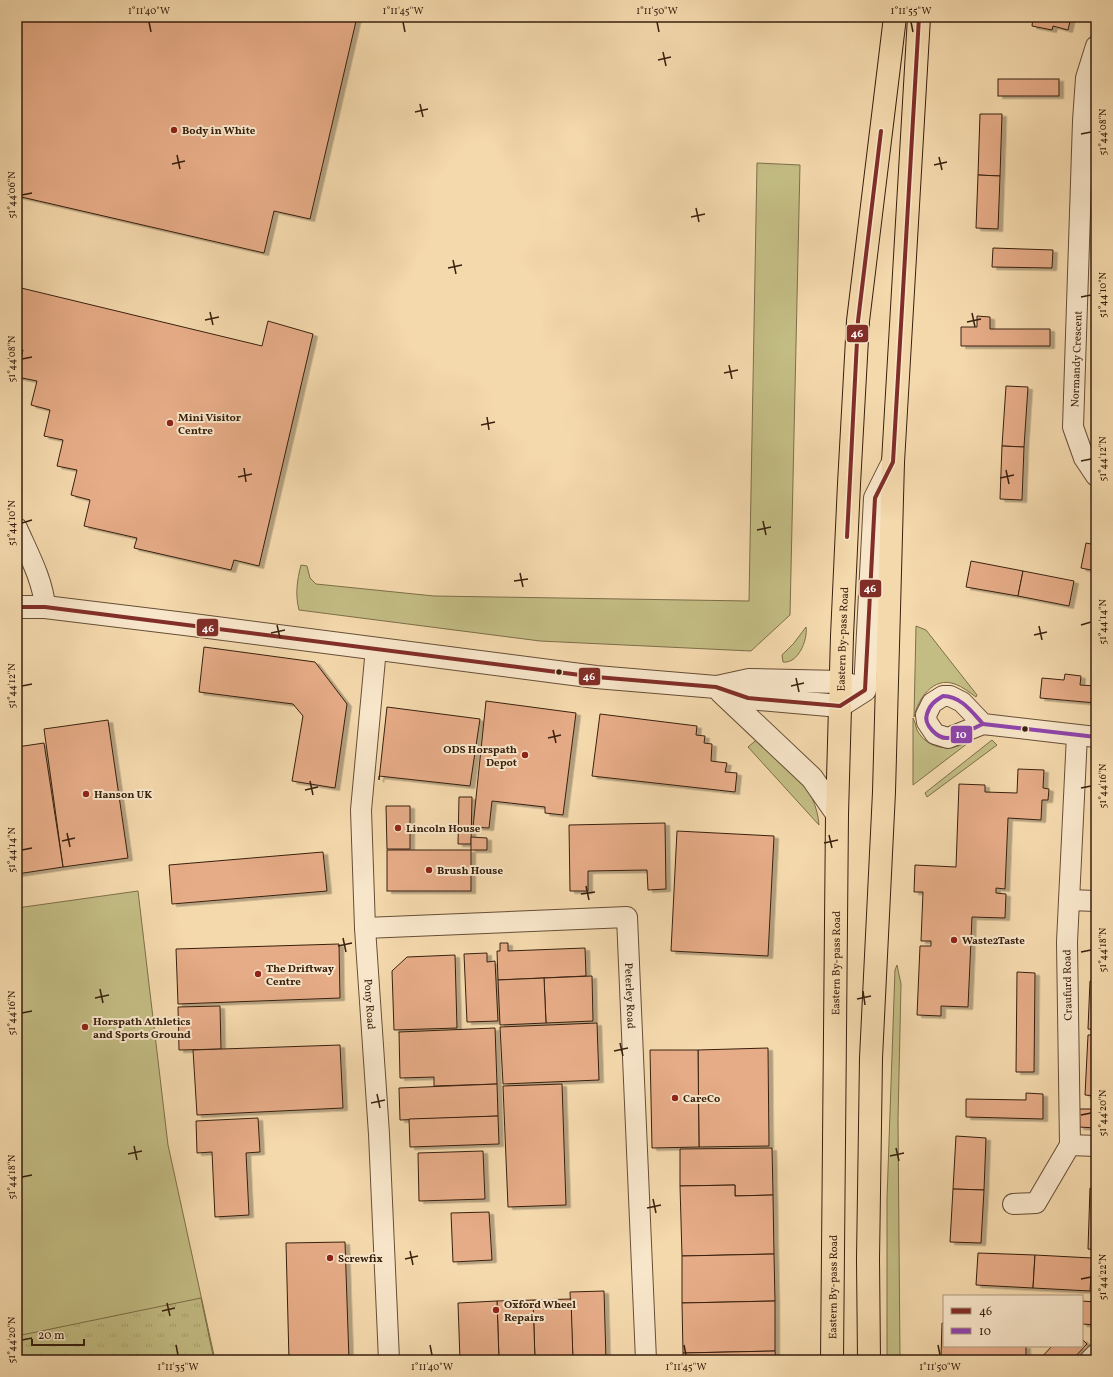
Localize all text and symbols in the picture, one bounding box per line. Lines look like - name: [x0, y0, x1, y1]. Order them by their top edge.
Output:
- text: 1°11'40"W: [128, 4, 170, 18]
- text: 1°11'45"W: [383, 4, 424, 18]
- text: 1°11'50"W: [636, 4, 678, 18]
- text: 1°11'55"W: [891, 4, 931, 18]
- text: 51°44'08"N: [1096, 108, 1110, 156]
- place label: Body in White: [182, 124, 256, 139]
- marker: Body in White: [169, 125, 179, 135]
- text: 51°44'06"N: [5, 171, 19, 219]
- text: 51°44'10"N: [1096, 272, 1110, 318]
- street label: Normandy Crescent: [1068, 310, 1087, 408]
- line badge: 46: [846, 324, 869, 343]
- text: 46: [851, 327, 863, 342]
- text: 51°44'08"N: [5, 335, 19, 383]
- place label: Mini Visitor Centre: [178, 411, 242, 439]
- marker: Mini Visitor Centre: [165, 418, 175, 428]
- text: 51°44'12"N: [1096, 436, 1110, 482]
- text: 51°44'10"N: [5, 500, 19, 546]
- line badge: 46: [859, 579, 882, 598]
- text: 46: [864, 582, 876, 597]
- street label: Eastern By-pass Road: [834, 587, 853, 692]
- text: 51°44'14"N: [1096, 599, 1110, 645]
- line badge: 46: [196, 618, 219, 637]
- text: 46: [202, 622, 214, 637]
- text: 51°44'12"N: [5, 663, 19, 709]
- unlabelled marker: [554, 667, 564, 677]
- line badge: 46: [578, 667, 601, 686]
- text: 46: [583, 670, 595, 685]
- unlabelled marker: [1020, 724, 1030, 734]
- line badge: 10: [950, 725, 973, 744]
- text: 10: [955, 728, 967, 743]
- place label: ODS Horspath Depot: [443, 743, 517, 771]
- marker: ODS Horspath Depot: [520, 750, 530, 760]
- text: 51°44'16"N: [1096, 763, 1110, 809]
- place label: Hanson UK: [94, 788, 152, 803]
- marker: Hanson UK: [81, 789, 91, 799]
- place label: Lincoln House: [406, 822, 481, 837]
- marker: Lincoln House: [393, 823, 403, 833]
- text: 51°44'14"N: [5, 827, 19, 873]
- place label: Brush House: [437, 864, 503, 879]
- marker: Brush House: [424, 865, 434, 875]
- street label: Eastern By-pass Road: [829, 911, 845, 1015]
- text: 51°44'18"N: [1096, 927, 1110, 973]
- place label: Waste2Taste: [962, 934, 1025, 949]
- marker: Waste2Taste: [949, 935, 959, 945]
- street label: Craufurd Road: [1060, 949, 1077, 1021]
- place label: The Driftway Centre: [266, 962, 335, 990]
- street label: Peterley Road: [620, 962, 638, 1029]
- marker: The Driftway Centre: [253, 969, 263, 979]
- street label: Pony Road: [359, 978, 378, 1030]
- text: 51°44'16"N: [5, 990, 19, 1036]
- place label: Horspath Athletics and Sports Ground: [93, 1015, 191, 1043]
- marker: Horspath Athletics and Sports Ground: [80, 1022, 90, 1032]
- text: 51°44'20"N: [1096, 1089, 1110, 1137]
- place label: CareCo: [683, 1092, 720, 1107]
- marker: CareCo: [670, 1093, 680, 1103]
- text: 51°44'18"N: [5, 1154, 19, 1200]
- street label: Eastern By-pass Road: [826, 1235, 842, 1339]
- place label: Screwfix: [338, 1252, 383, 1267]
- marker: Screwfix: [325, 1253, 335, 1263]
- text: 51°44'22"N: [1096, 1253, 1110, 1300]
- legend: [943, 1295, 1083, 1347]
- place label: Oxford Wheel Repairs: [504, 1298, 576, 1326]
- text: 46: [979, 1304, 992, 1320]
- marker: Oxford Wheel Repairs: [491, 1305, 501, 1315]
- text: 51°44'20"N: [5, 1316, 19, 1364]
- scale bar: [32, 1321, 84, 1347]
- text: 10: [979, 1324, 991, 1340]
- text: 20 m: [38, 1328, 65, 1344]
- text: 1°11'35"W: [157, 1360, 199, 1374]
- text: 1°11'40"W: [411, 1360, 453, 1374]
- text: 1°11'45"W: [666, 1360, 707, 1374]
- text: 1°11'50"W: [919, 1360, 961, 1374]

